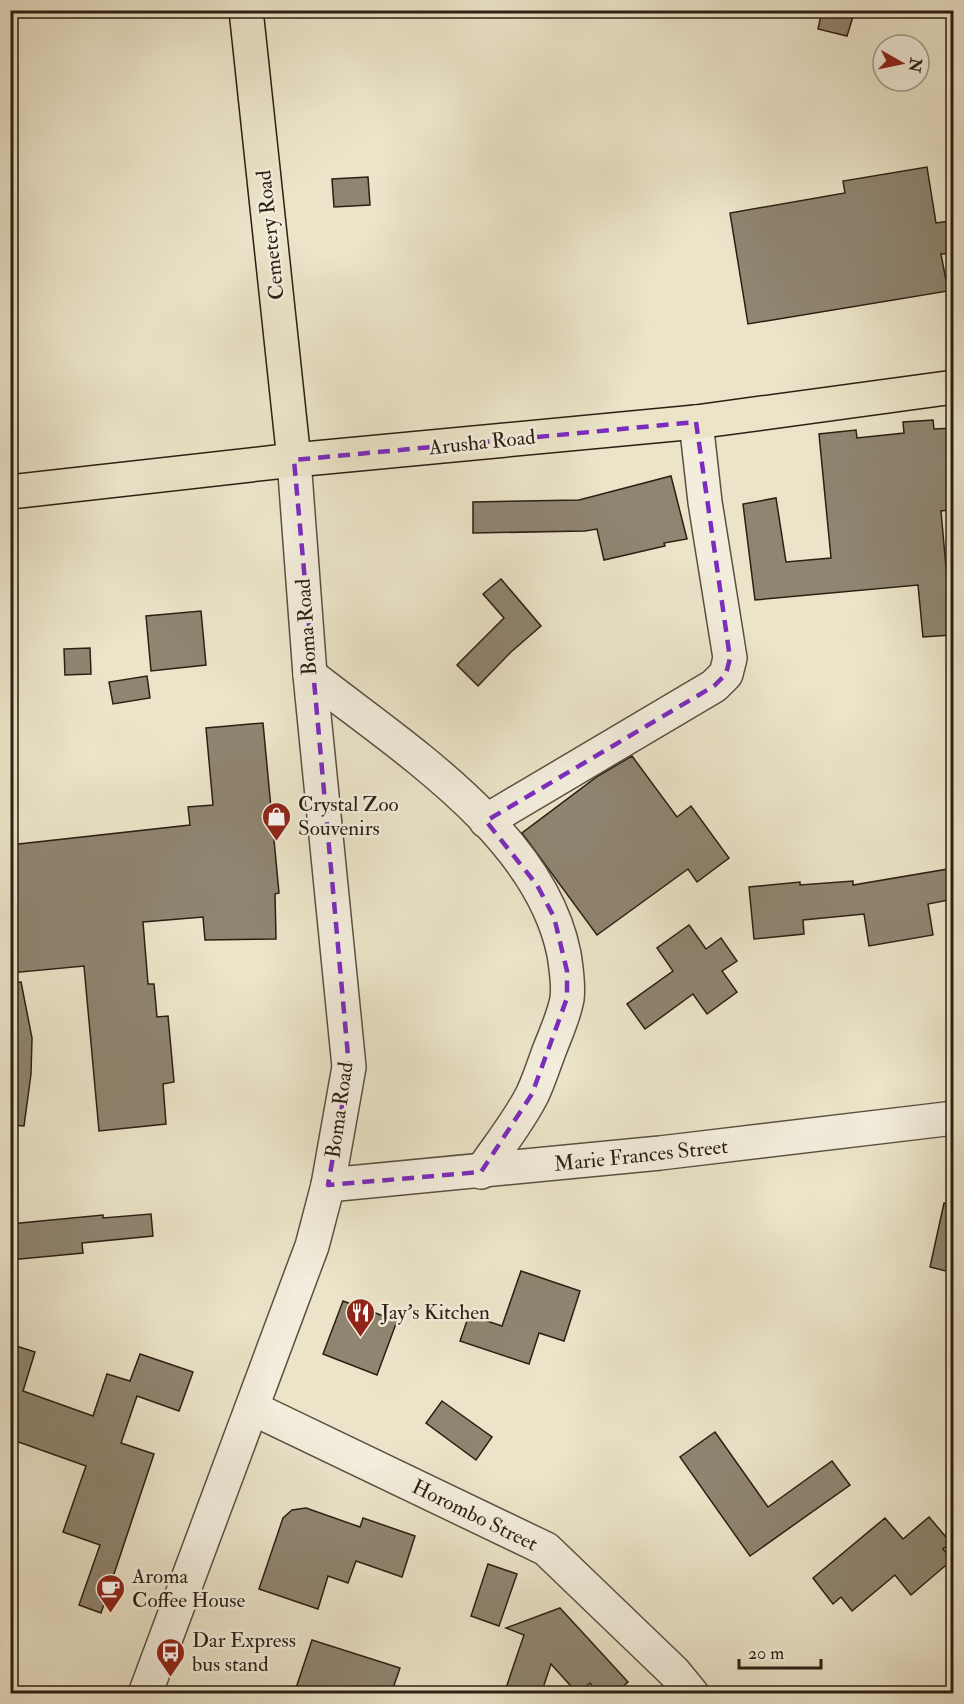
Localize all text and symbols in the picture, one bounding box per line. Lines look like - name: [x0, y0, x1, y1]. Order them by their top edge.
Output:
- north arrow: [871, 33, 931, 93]
- text: N: [904, 56, 926, 74]
- street label: Cemetery Road: [250, 168, 291, 301]
- street label: Arusha Road: [426, 423, 537, 462]
- street label: Boma Road: [290, 577, 323, 676]
- place label: Crystal Zoo Souvenirs: [298, 791, 399, 842]
- shop icon: Crystal Zoo Souvenirs: [261, 800, 293, 842]
- street label: Boma Road: [319, 1059, 360, 1160]
- street label: Marie Frances Street: [553, 1133, 730, 1178]
- restaurant icon: Jay's Kitchen: [344, 1296, 376, 1338]
- place label: Jay's Kitchen: [380, 1299, 490, 1326]
- street label: Horombo Street: [407, 1473, 542, 1558]
- place label: Aroma Coffee House: [131, 1563, 246, 1614]
- cafe icon: Aroma Coffee House: [95, 1572, 127, 1614]
- place label: Dar Express bus stand: [192, 1627, 296, 1678]
- scale bar: [739, 1632, 822, 1670]
- bus stop icon: Dar Express bus stand: [155, 1636, 187, 1678]
- text: 20 m: [748, 1642, 784, 1665]

